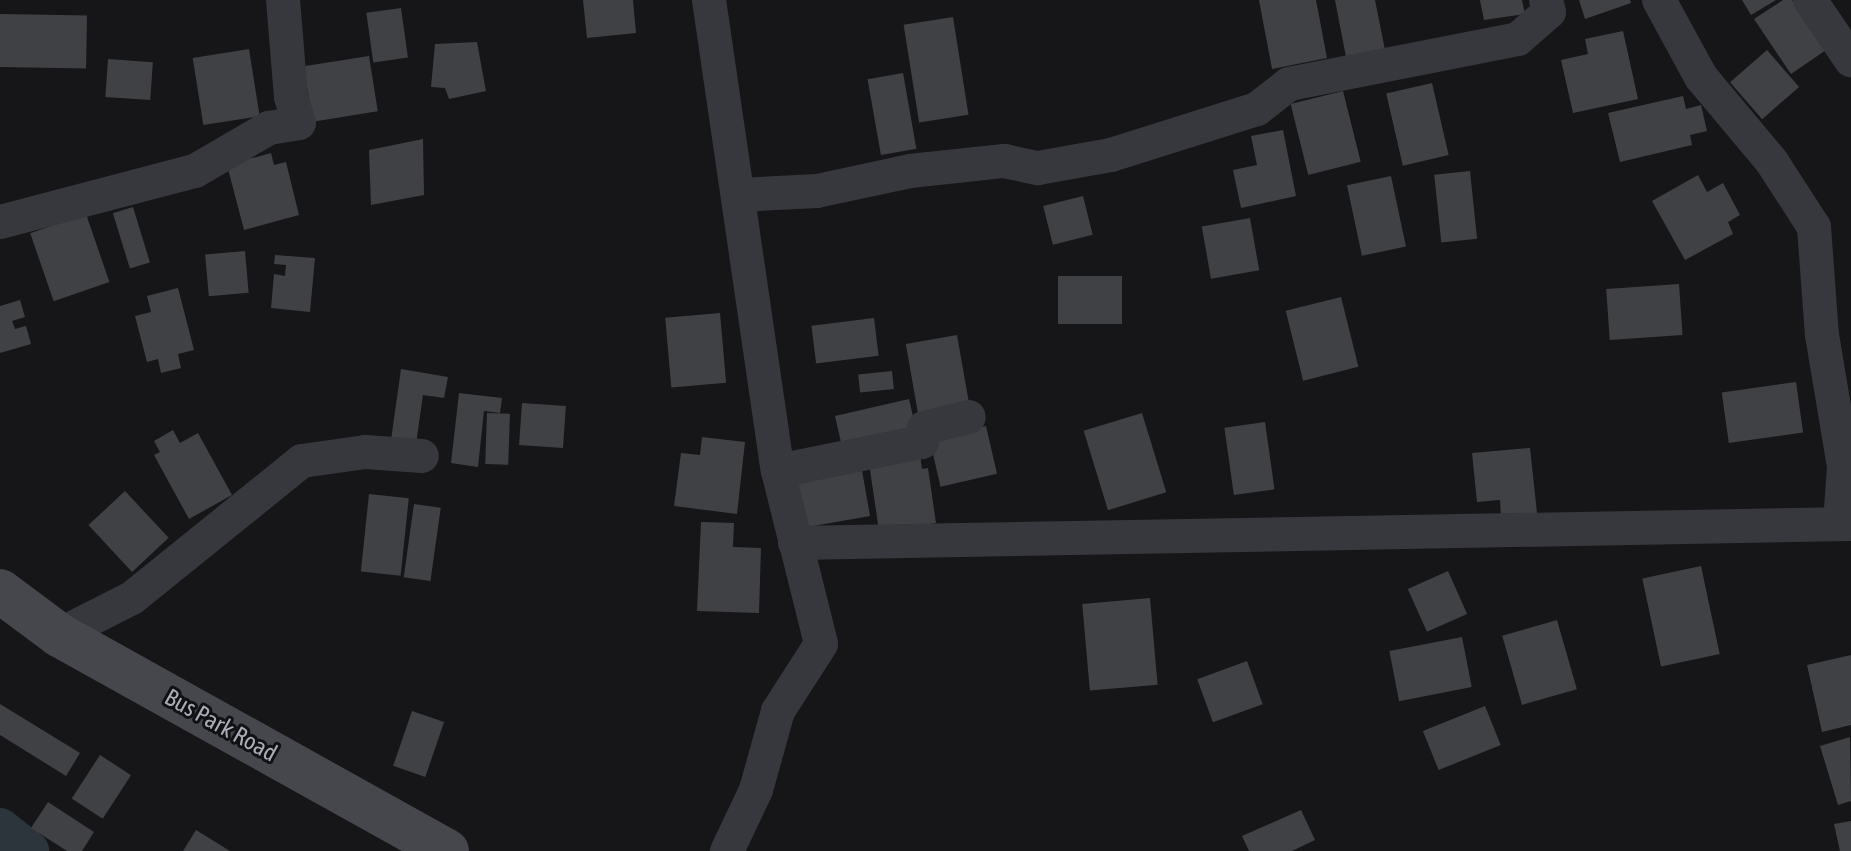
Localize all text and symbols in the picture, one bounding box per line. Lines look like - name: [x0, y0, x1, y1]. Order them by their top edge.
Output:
- street label: Bus Park Road: [160, 682, 282, 768]

